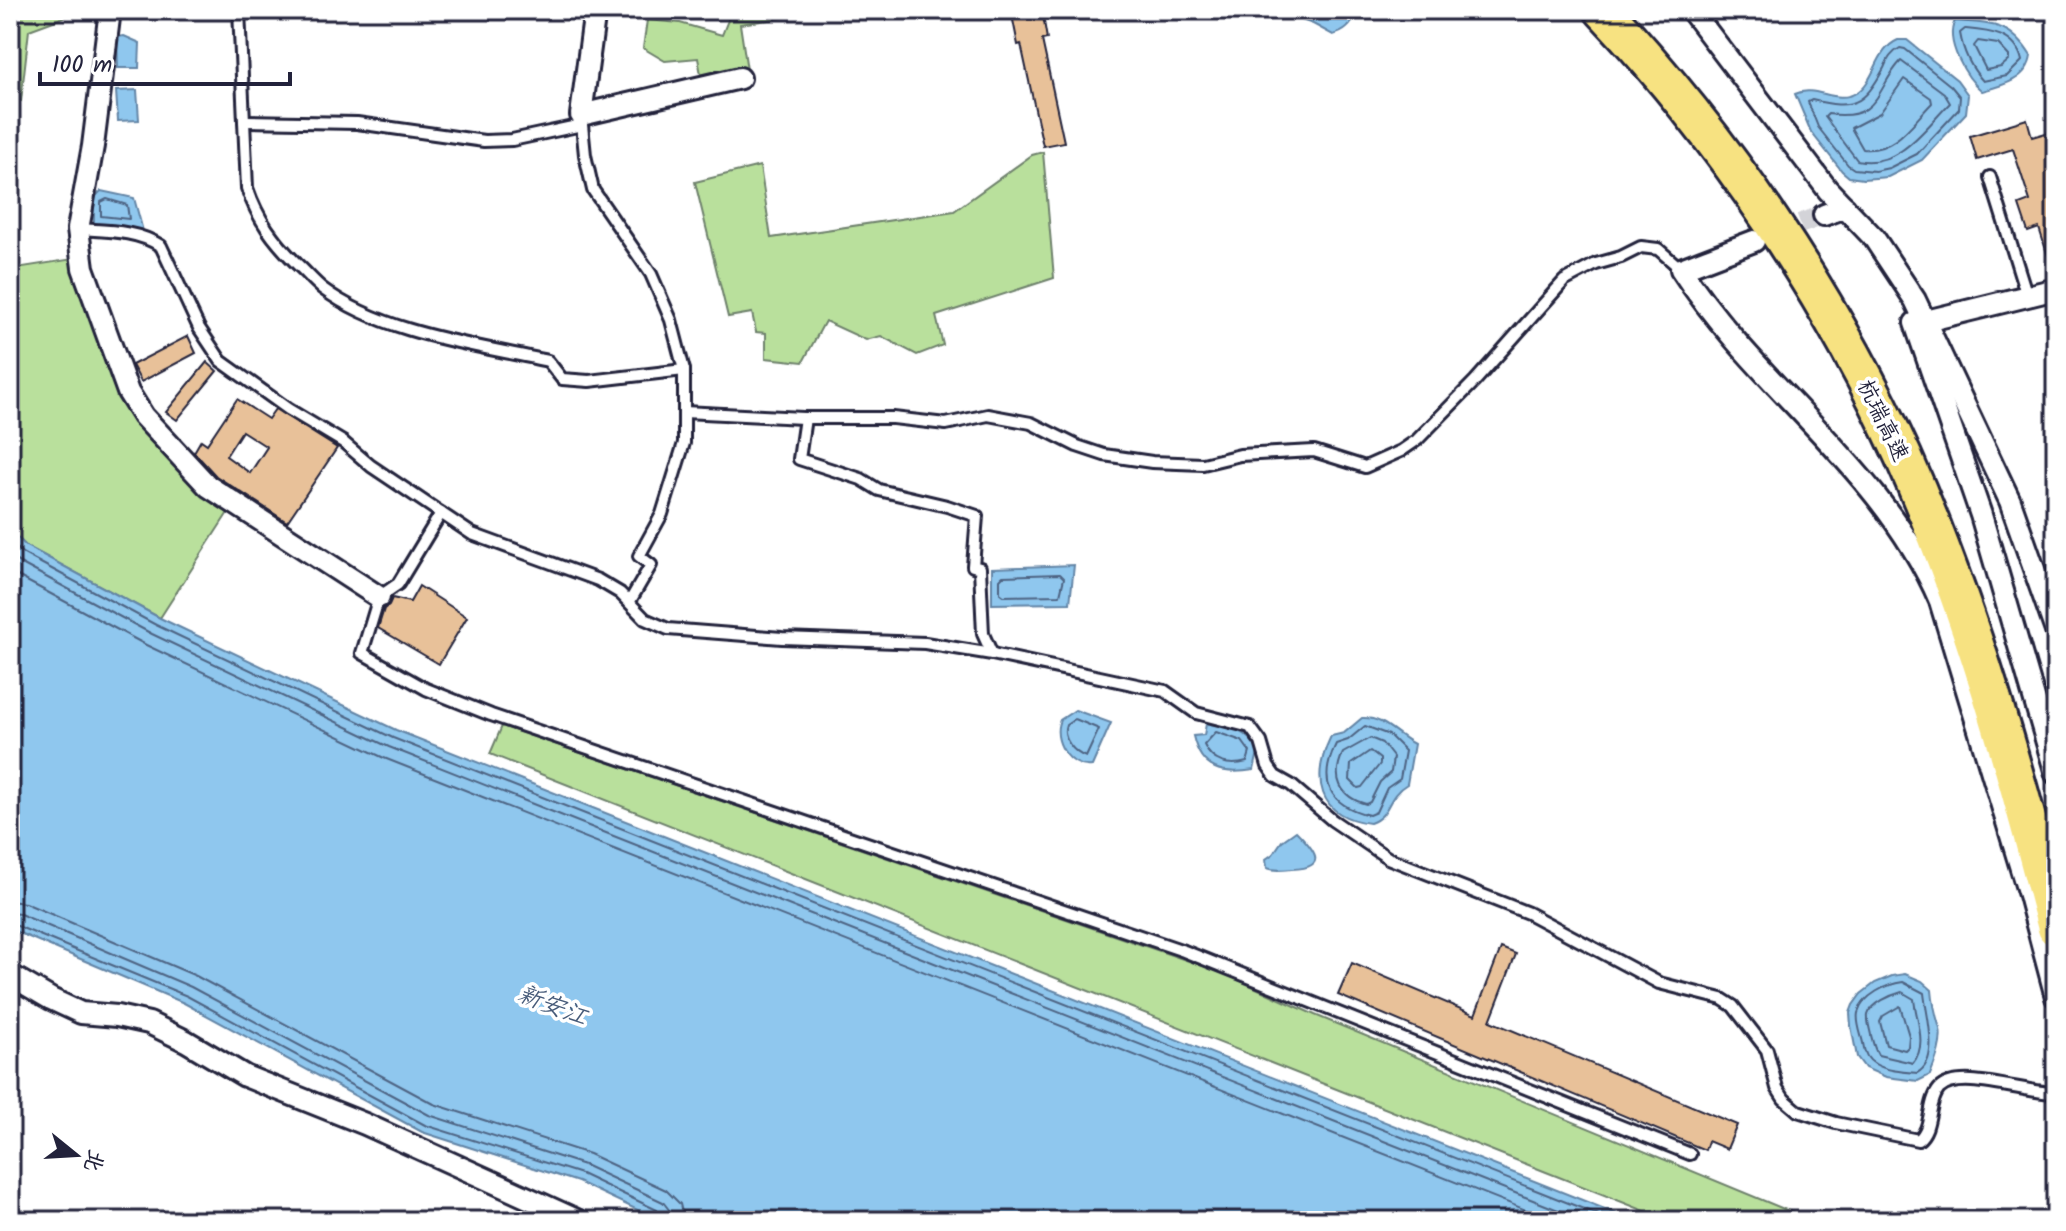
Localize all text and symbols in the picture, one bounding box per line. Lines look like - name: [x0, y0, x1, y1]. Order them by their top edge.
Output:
- scale bar: [40, 36, 290, 86]
- text: 100 m: [52, 46, 112, 85]
- street label: 杭瑞高速: [1847, 374, 1917, 468]
- water label: 新安江: [512, 975, 594, 1038]
- north arrow: [36, 1115, 116, 1195]
- text: 北: [73, 1145, 113, 1176]

